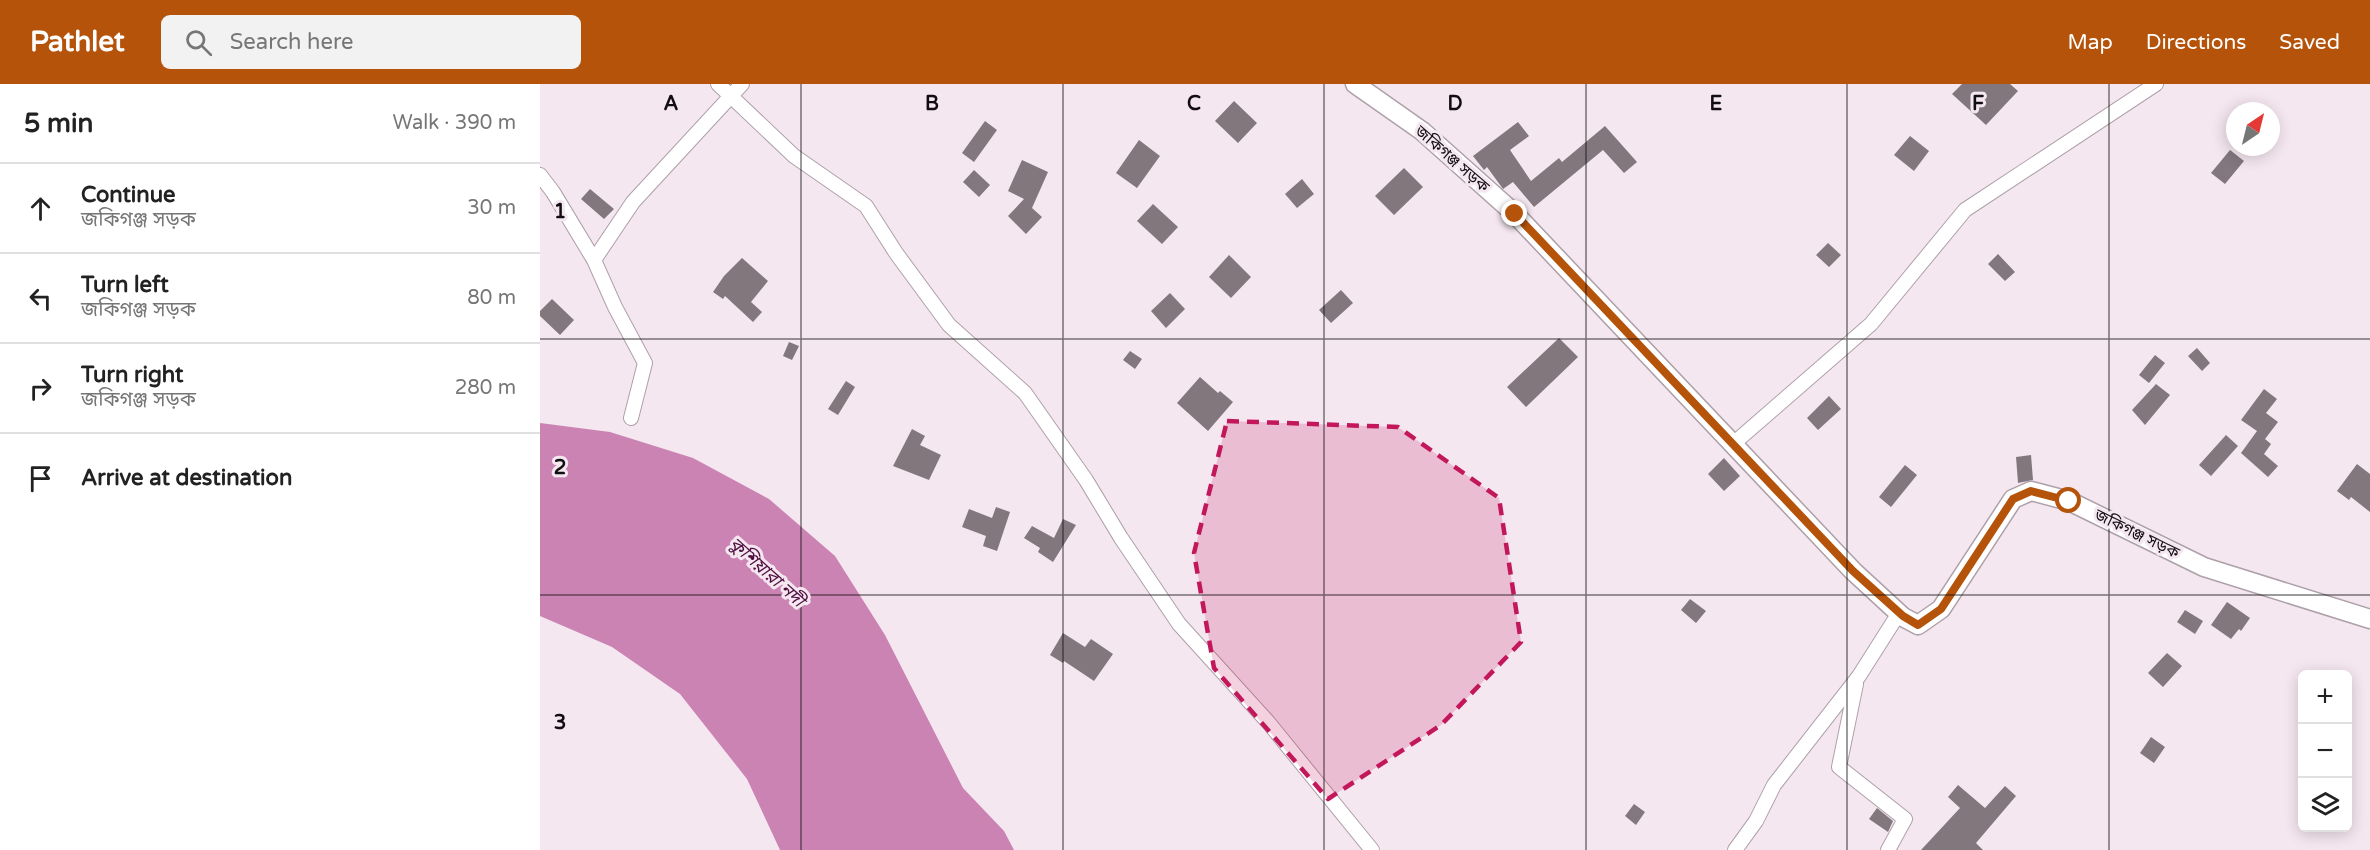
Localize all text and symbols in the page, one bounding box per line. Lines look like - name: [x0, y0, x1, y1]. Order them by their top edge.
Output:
- search box: [161, 15, 581, 69]
- text: Pathlet: [30, 25, 125, 59]
- icon: search: [182, 26, 215, 59]
- text: Search here: [230, 29, 353, 55]
- text: Map: [2067, 30, 2113, 55]
- text: Directions: [2146, 30, 2246, 55]
- text: Saved: [2279, 30, 2340, 55]
- text: A: [664, 92, 679, 116]
- text: B: [925, 92, 939, 116]
- text: C: [1187, 92, 1201, 116]
- text: D: [1447, 92, 1463, 116]
- text: E: [1710, 92, 1723, 116]
- text: F: [1972, 92, 1984, 116]
- north arrow: [2226, 102, 2280, 156]
- text: 5 min: [24, 108, 93, 139]
- text: Walk · 390 m: [393, 111, 516, 135]
- street label: জকিগঞ্জ সড়ক: [1410, 121, 1494, 197]
- text: Continue: [81, 182, 176, 208]
- icon: ahead: [24, 192, 57, 225]
- text: 30 m: [467, 196, 516, 220]
- text: 1: [554, 200, 566, 224]
- route end: [1501, 200, 1527, 226]
- text: জকিগঞ্জ সড়ক: [81, 208, 196, 232]
- text: Turn left: [81, 272, 169, 298]
- icon: left: [24, 282, 57, 315]
- text: 80 m: [467, 286, 516, 310]
- text: জকিগঞ্জ সড়ক: [81, 298, 196, 322]
- text: Turn right: [81, 362, 183, 388]
- icon: right: [24, 372, 57, 405]
- text: 280 m: [455, 376, 516, 400]
- text: জকিগঞ্জ সড়ক: [81, 388, 196, 412]
- text: 2: [554, 456, 566, 480]
- icon: arrive: [24, 462, 57, 495]
- text: Arrive at destination: [81, 465, 292, 491]
- route start: [2055, 487, 2081, 513]
- street label: জকিগঞ্জ সড়ক: [2090, 504, 2184, 564]
- water label: কুশিয়ারা নদী: [725, 533, 811, 614]
- map controls: [2298, 670, 2352, 832]
- button: +: [2298, 670, 2352, 724]
- text: 3: [554, 711, 566, 735]
- button: −: [2298, 724, 2352, 778]
- button: layers: [2298, 778, 2352, 832]

